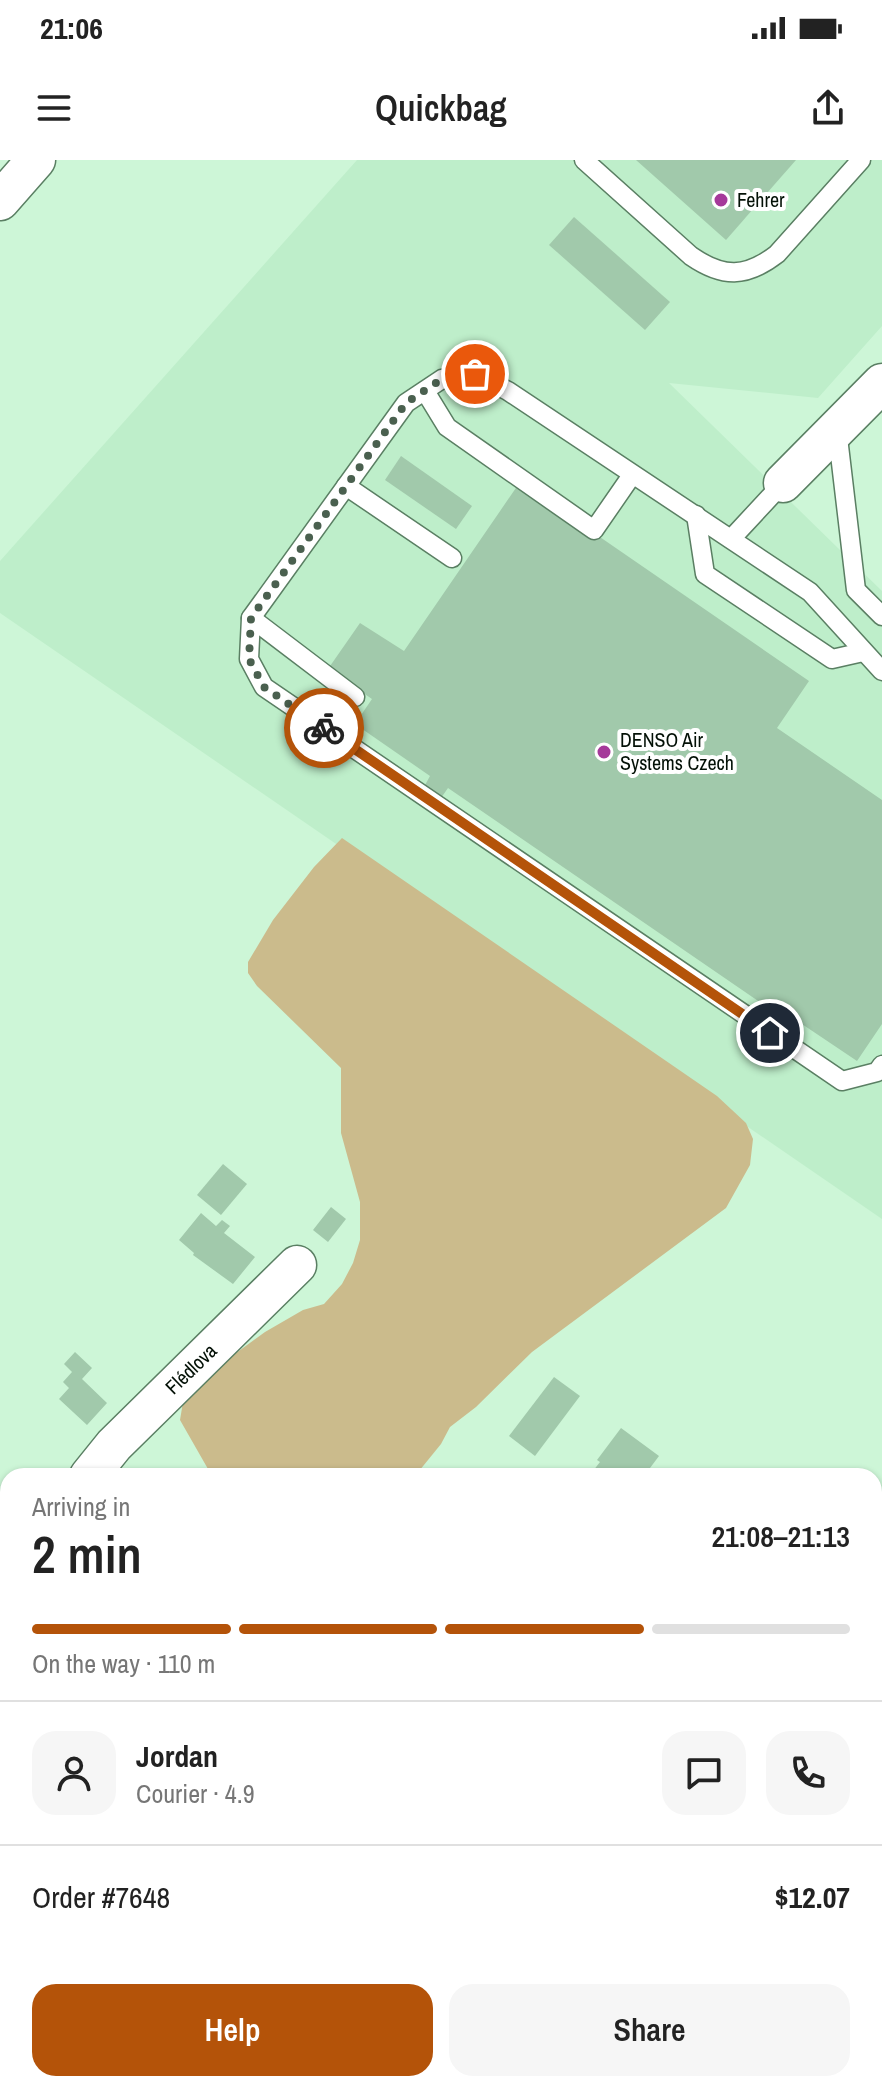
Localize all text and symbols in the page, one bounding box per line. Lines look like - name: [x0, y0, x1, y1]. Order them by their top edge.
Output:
- text: 21:06: [40, 8, 103, 48]
- text: Quickbag: [375, 84, 507, 132]
- icon: menu: [32, 86, 76, 130]
- icon: share: [806, 86, 850, 130]
- place label: Fehrer: [737, 186, 785, 213]
- marker: Fehrer: [712, 191, 730, 209]
- pin: [441, 340, 509, 408]
- icon: bag: [453, 352, 497, 396]
- courier: [284, 688, 364, 768]
- icon: bike: [302, 706, 346, 750]
- place label: DENSO Air Systems Czech: [620, 726, 734, 776]
- marker: DENSO Air Systems Czech: [595, 743, 613, 761]
- pin: [736, 999, 804, 1067]
- icon: home: [748, 1011, 792, 1055]
- street label: Flédlova: [159, 1337, 222, 1400]
- text: Arriving in: [32, 1489, 130, 1524]
- text: 21:08–21:13: [711, 1516, 850, 1556]
- text: 2 min: [32, 1519, 142, 1589]
- text: On the way · 110 m: [32, 1646, 215, 1681]
- button: person: [32, 1731, 116, 1815]
- button: chat: [662, 1731, 746, 1815]
- button: phone: [766, 1731, 850, 1815]
- text: Jordan: [136, 1736, 218, 1776]
- text: Courier · 4.9: [136, 1776, 255, 1811]
- text: Order #7648: [32, 1877, 170, 1917]
- text: $12.07: [775, 1877, 850, 1917]
- button: Help: [32, 1984, 433, 2076]
- button: Share: [449, 1984, 850, 2076]

